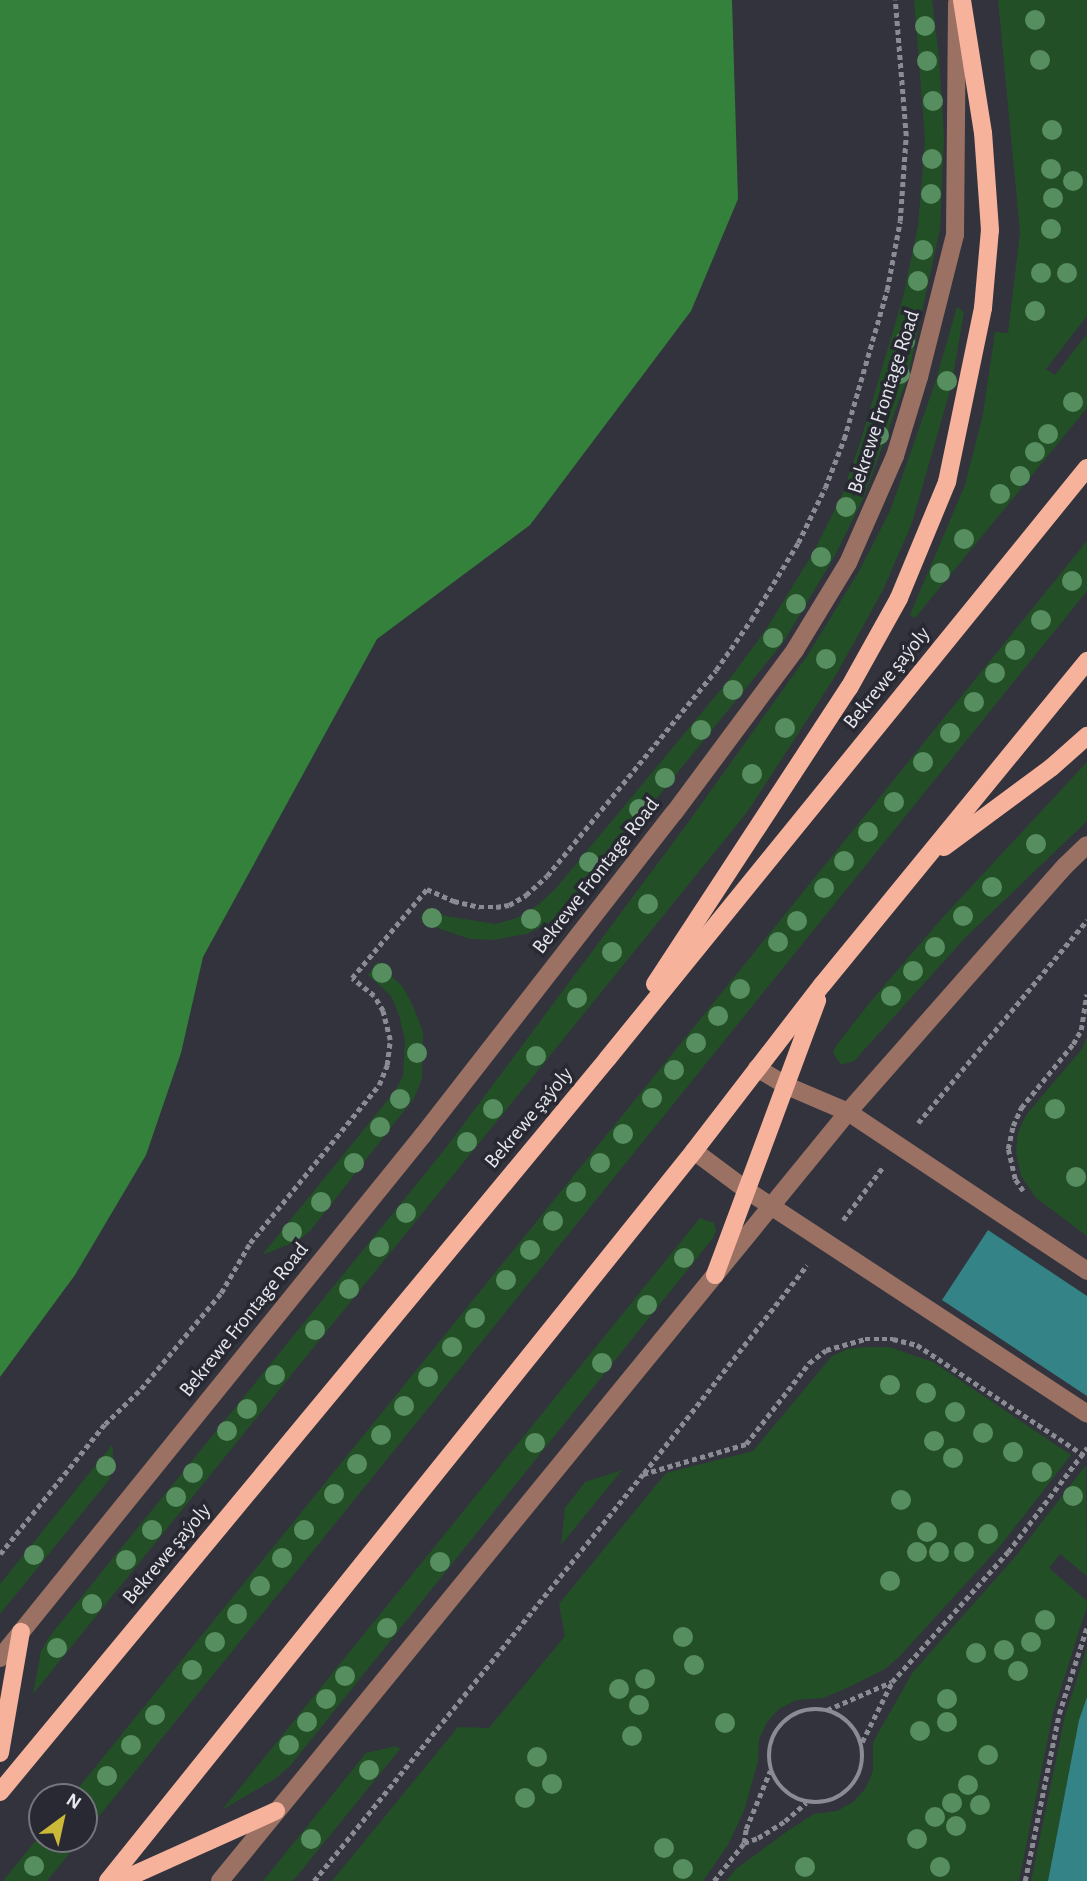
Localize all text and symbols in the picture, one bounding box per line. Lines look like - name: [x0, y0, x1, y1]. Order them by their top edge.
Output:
- street label: Bekrewe Frontage Road: [842, 307, 926, 497]
- street label: Bekrewe şaýoly: [838, 622, 936, 734]
- street label: Bekrewe Frontage Road: [527, 793, 665, 959]
- street label: Bekrewe şaýoly: [479, 1062, 579, 1174]
- street label: Bekrewe Frontage Road: [174, 1238, 314, 1402]
- street label: Bekrewe şaýoly: [117, 1498, 217, 1610]
- north arrow: [28, 1783, 98, 1853]
- text: N: [63, 1790, 84, 1813]

